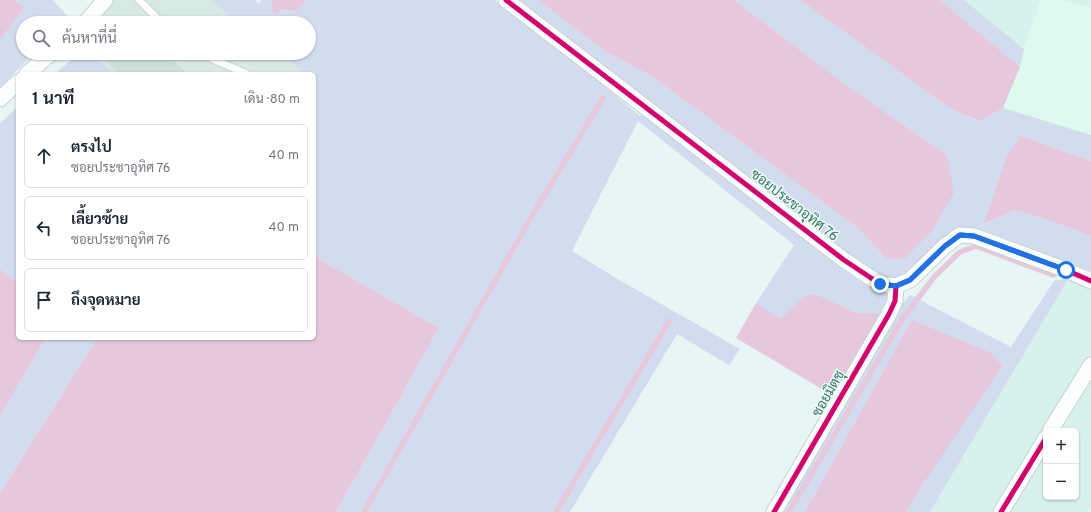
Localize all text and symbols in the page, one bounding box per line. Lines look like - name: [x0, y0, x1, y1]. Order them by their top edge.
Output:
- search box: [16, 16, 316, 60]
- icon: search: [30, 27, 52, 49]
- text: ค้นหาที่นี่: [62, 30, 117, 49]
- text: 1 นาที: [32, 89, 74, 111]
- text: เดิน · 80 m: [244, 92, 300, 108]
- text: ตรงไป: [71, 139, 112, 158]
- icon: ahead: [33, 145, 55, 167]
- text: 40 m: [269, 148, 299, 164]
- text: ซอยประชาอุทิศ 76: [71, 161, 170, 177]
- street label: ซอยประชาอุทิศ 76: [747, 166, 842, 246]
- text: เลี้ยวซ้าย: [71, 211, 128, 230]
- icon: left: [33, 217, 55, 239]
- text: 40 m: [269, 220, 299, 236]
- text: ซอยประชาอุทิศ 76: [71, 233, 170, 249]
- route start: [1057, 261, 1075, 279]
- route end: [871, 275, 889, 293]
- icon: arrive: [33, 289, 55, 311]
- text: ถึงจุดหมาย: [71, 292, 141, 311]
- street label: ซอยมิตซุ: [808, 367, 849, 420]
- map controls: [1043, 428, 1079, 500]
- button: +: [1043, 428, 1079, 464]
- button: −: [1043, 464, 1079, 500]

